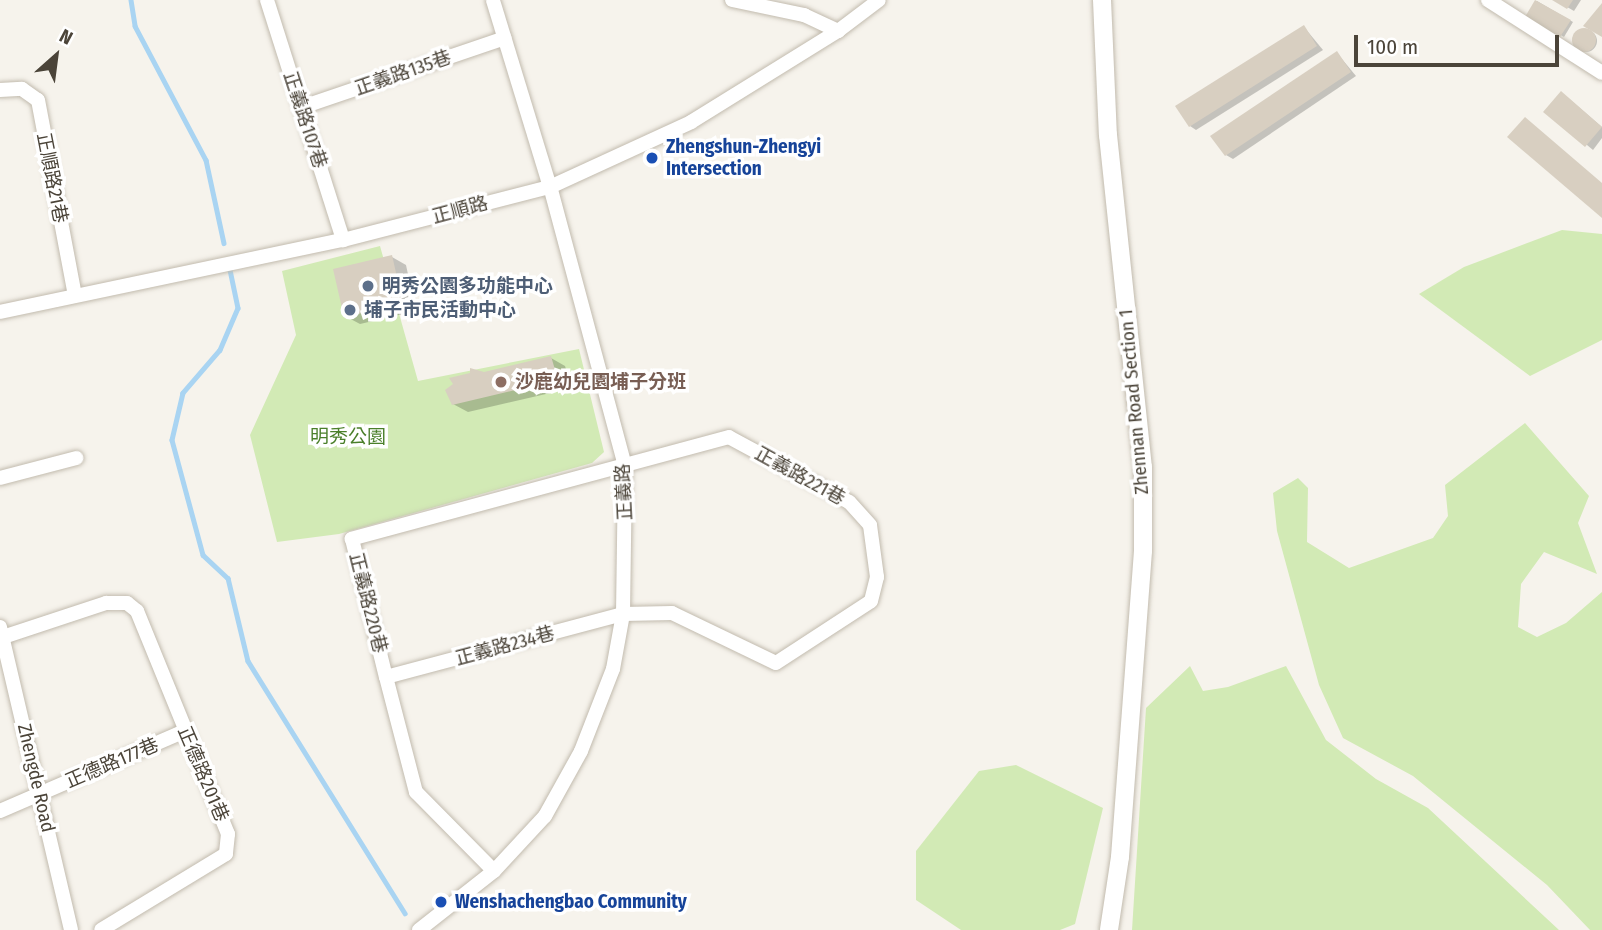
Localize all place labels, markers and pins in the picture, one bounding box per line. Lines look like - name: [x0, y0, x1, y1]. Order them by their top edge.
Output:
- place label: Zhengshun-Zhengyi Intersection: [666, 136, 821, 180]
- marker: Zhengshun-Zhengyi Intersection: [644, 150, 660, 166]
- place label: 明秀公園多功能中心: [382, 275, 553, 297]
- marker: 明秀公園多功能中心: [360, 278, 376, 294]
- place label: 埔子市民活動中心: [364, 299, 516, 321]
- marker: 埔子市民活動中心: [342, 302, 358, 318]
- place label: 沙鹿幼兒園埔子分班: [515, 371, 686, 393]
- marker: 沙鹿幼兒園埔子分班: [493, 374, 509, 390]
- place label: Wenshachengbao Community: [455, 891, 687, 913]
- marker: Wenshachengbao Community: [433, 894, 449, 910]

